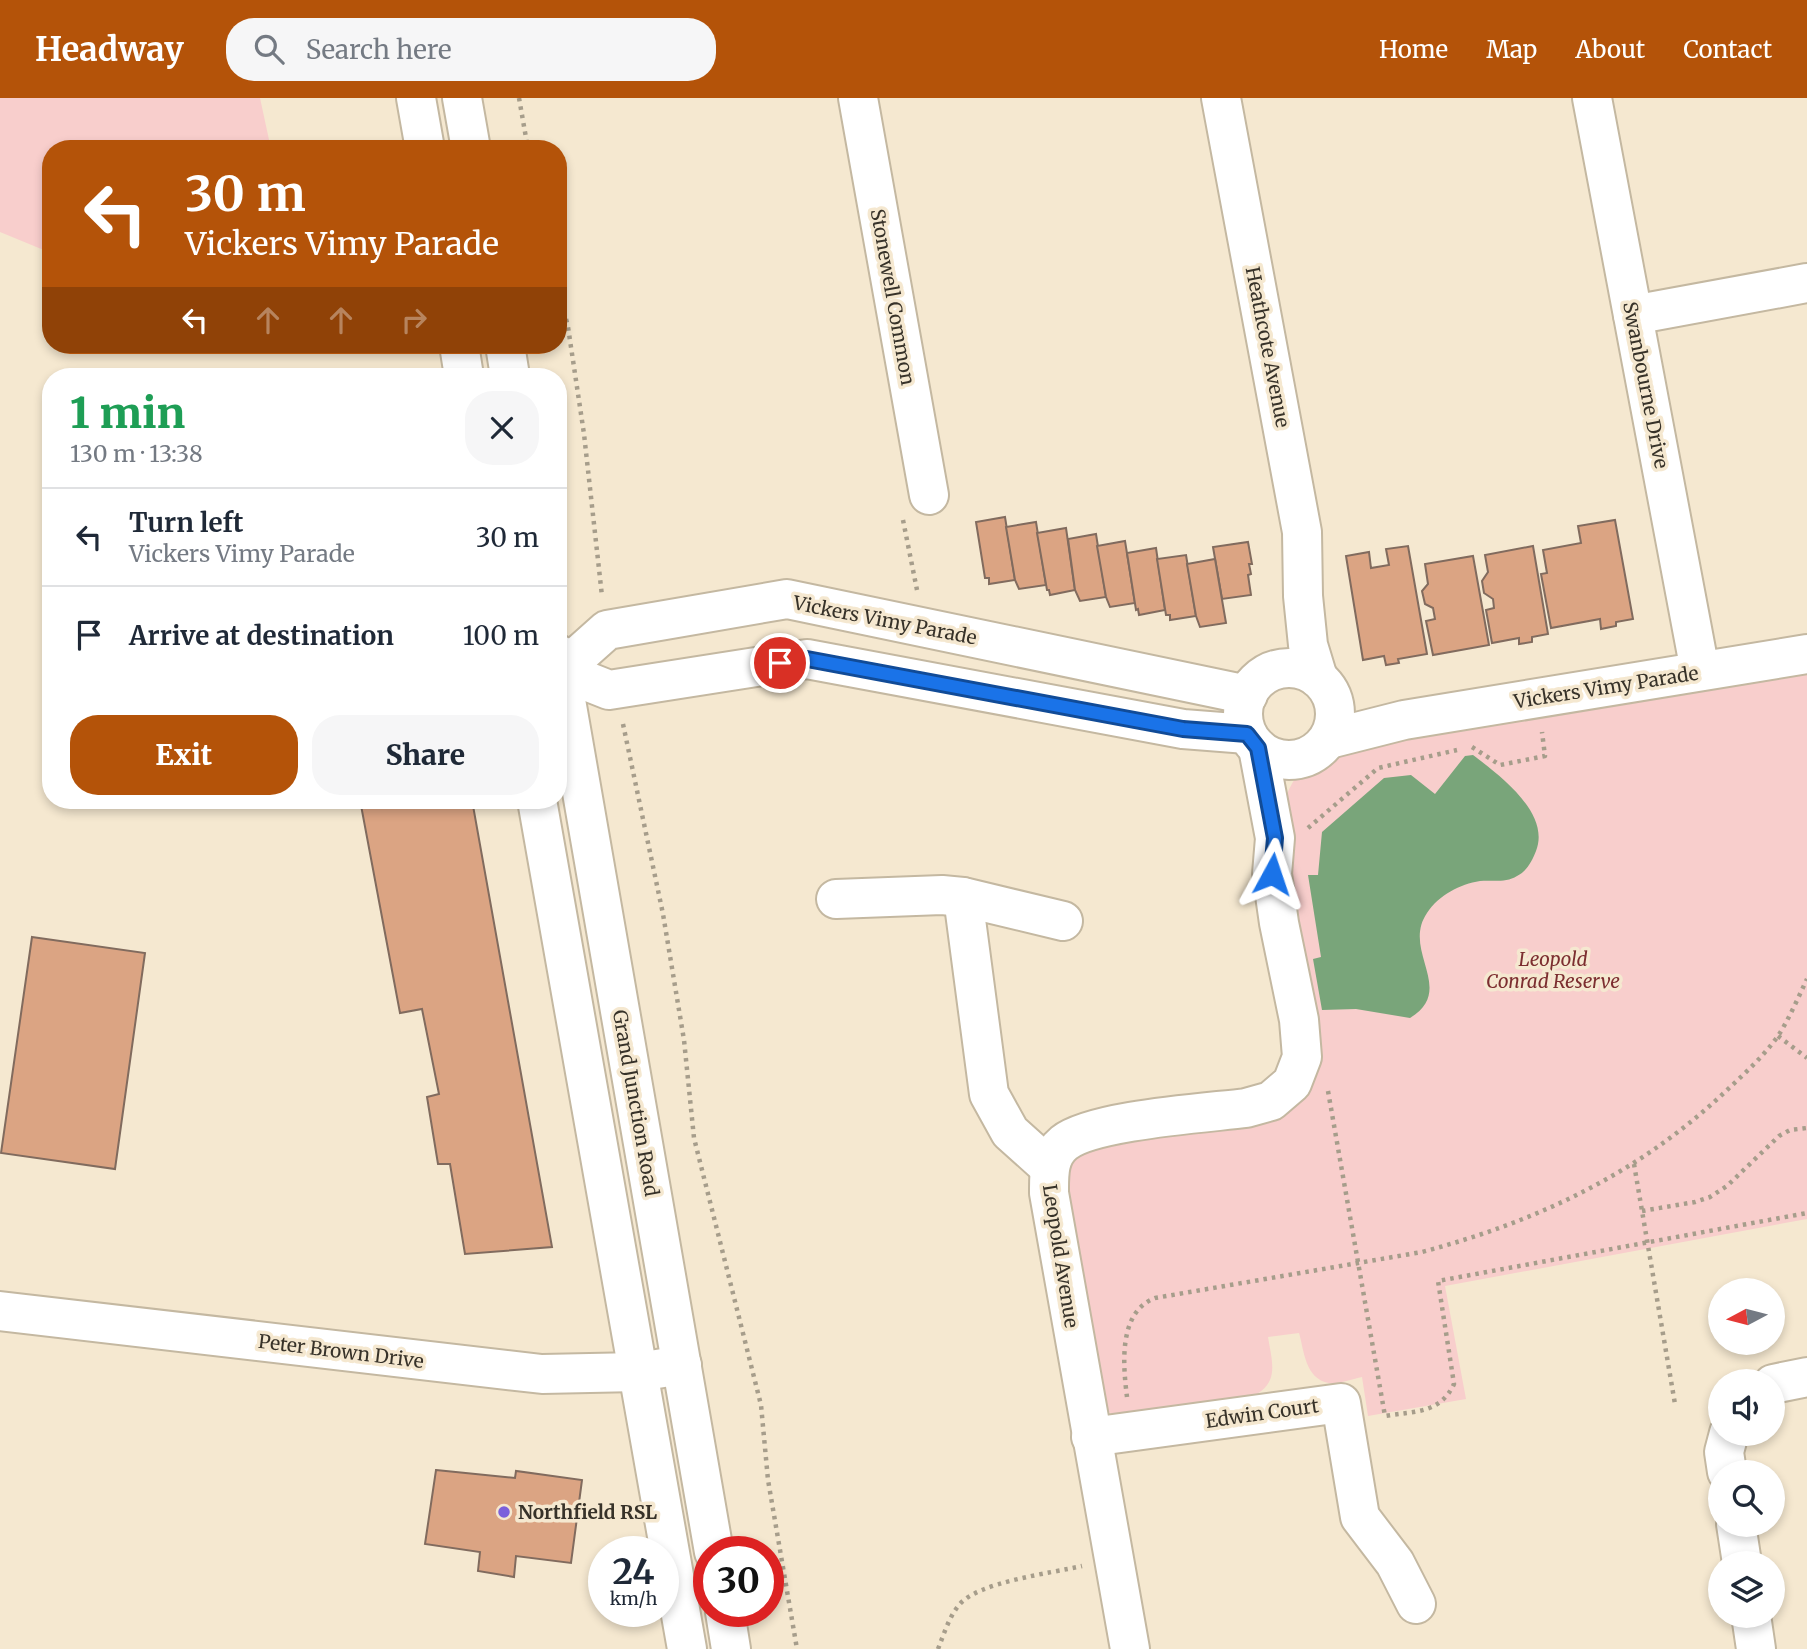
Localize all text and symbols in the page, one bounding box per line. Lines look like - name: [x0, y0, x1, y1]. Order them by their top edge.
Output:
- search box: [226, 18, 716, 81]
- text: Headway: [35, 29, 184, 70]
- icon: search: [250, 30, 288, 68]
- text: Search here: [306, 33, 452, 66]
- text: Home: [1379, 34, 1448, 65]
- text: Map: [1486, 34, 1537, 65]
- text: About: [1575, 34, 1645, 65]
- text: Contact: [1683, 34, 1772, 65]
- text: 30 m: [185, 163, 306, 224]
- icon: left: [70, 168, 161, 259]
- street label: Stonewell Common: [866, 207, 920, 387]
- text: Vickers Vimy Parade: [185, 224, 499, 264]
- street label: Heathcote Avenue: [1241, 265, 1295, 430]
- street label: Swanbourne Drive: [1618, 300, 1674, 470]
- icon: left: [176, 301, 214, 339]
- icon: ahead: [249, 301, 287, 339]
- icon: ahead: [322, 301, 360, 339]
- icon: right: [395, 301, 433, 339]
- text: 1 min: [70, 387, 185, 439]
- button: close: [465, 391, 539, 465]
- text: 130 m · 13:38: [70, 439, 203, 468]
- text: Turn left: [129, 506, 243, 539]
- icon: left: [70, 518, 108, 556]
- text: 30 m: [476, 521, 539, 554]
- text: Vickers Vimy Parade: [129, 539, 355, 568]
- street label: Vickers Vimy Parade: [790, 590, 979, 650]
- icon: arrive: [70, 616, 108, 654]
- text: Arrive at destination: [129, 619, 394, 652]
- text: 100 m: [463, 619, 539, 652]
- pin: [750, 633, 810, 693]
- icon: arrive: [761, 644, 799, 682]
- street label: Vickers Vimy Parade: [1511, 661, 1700, 714]
- button: Exit: [70, 715, 298, 795]
- button: Share: [312, 715, 539, 795]
- position arrow: [1235, 837, 1309, 911]
- park label: Leopold Conrad Reserve: [1486, 947, 1620, 993]
- street label: Grand Junction Road: [608, 1008, 664, 1198]
- street label: Leopold Avenue: [1038, 1183, 1084, 1330]
- north arrow: [1708, 1278, 1785, 1354]
- map controls: [1708, 1278, 1785, 1628]
- street label: Peter Brown Drive: [257, 1329, 425, 1373]
- button: sound: [1708, 1369, 1785, 1446]
- street label: Edwin Court: [1204, 1393, 1321, 1433]
- button: search: [1708, 1460, 1785, 1537]
- place label: Northfield RSL: [518, 1500, 657, 1524]
- marker: Northfield RSL: [496, 1504, 512, 1520]
- speed limit sign: 30: [693, 1536, 784, 1627]
- text: 24: [612, 1550, 655, 1594]
- button: layers: [1708, 1551, 1785, 1628]
- text: km/h: [610, 1587, 657, 1610]

